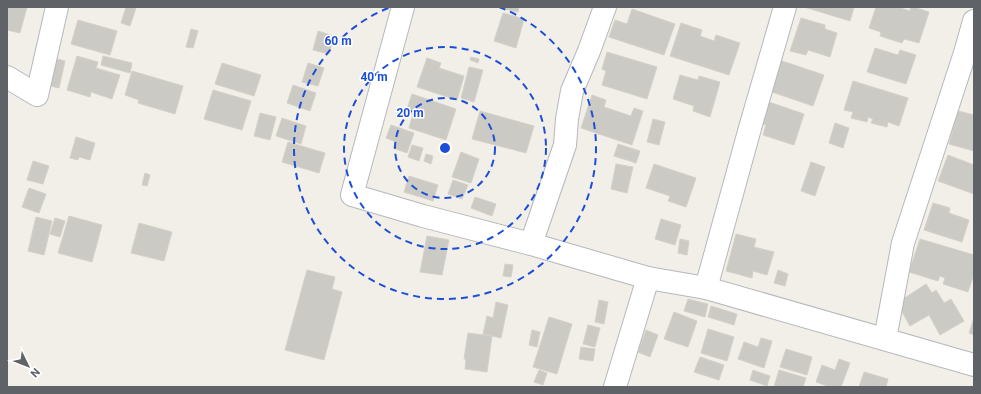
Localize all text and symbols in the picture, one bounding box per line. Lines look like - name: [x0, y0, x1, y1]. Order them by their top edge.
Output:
- text: 60 m: [324, 34, 352, 48]
- text: 40 m: [360, 70, 388, 84]
- text: 20 m: [396, 106, 424, 120]
- centre of rings: [438, 141, 452, 155]
- north arrow: [8, 346, 48, 386]
- text: N: [27, 365, 42, 380]

